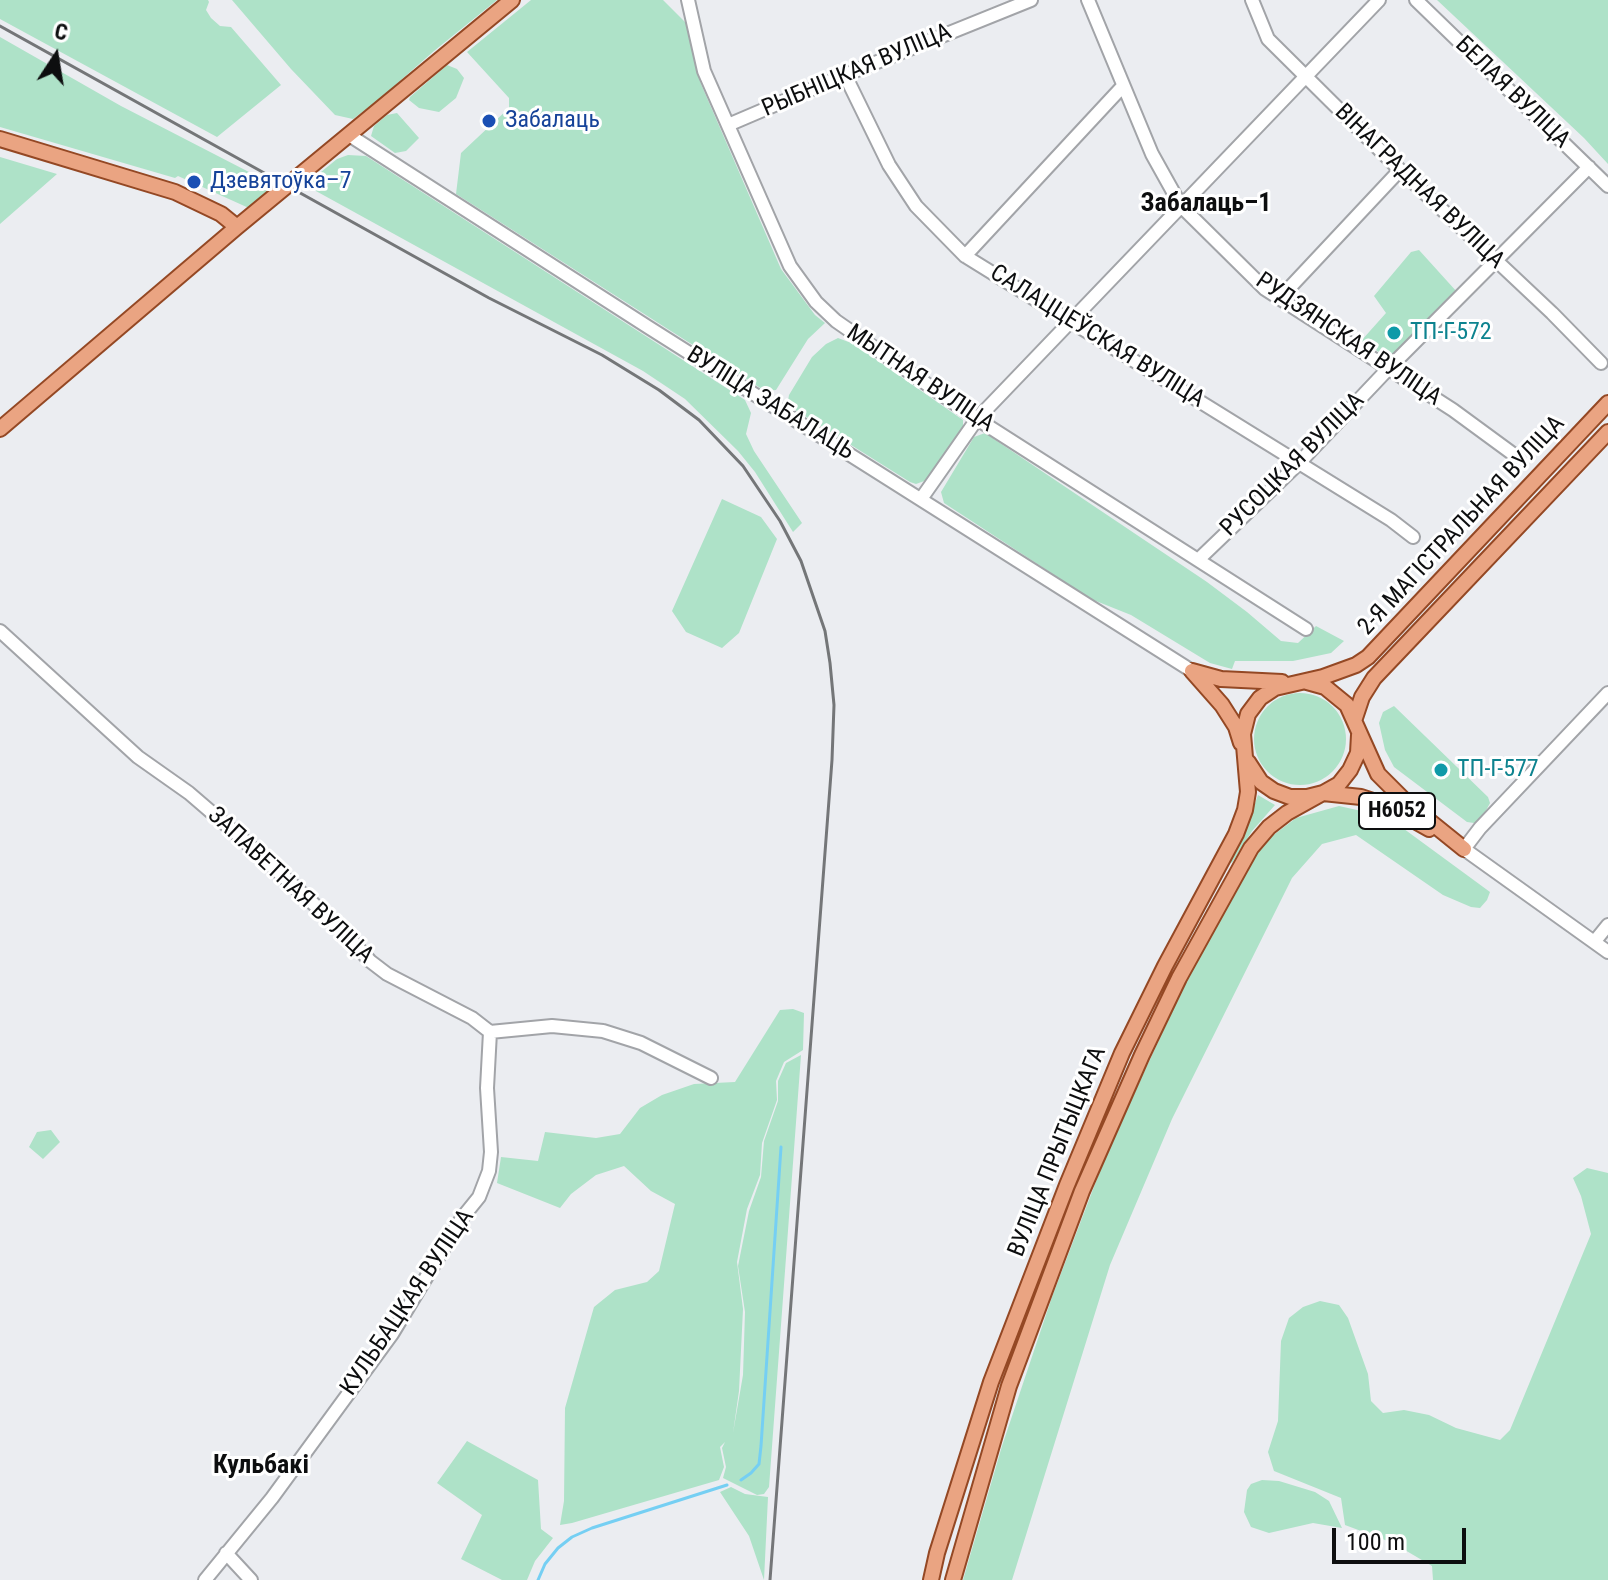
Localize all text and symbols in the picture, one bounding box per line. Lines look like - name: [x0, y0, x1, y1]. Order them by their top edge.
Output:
- north arrow: [16, 16, 96, 96]
- street label: РЫБНІЦКАЯ ВУЛІЦА: [758, 18, 956, 124]
- text: С: [52, 19, 70, 46]
- street label: БЕЛАЯ ВУЛІЦА: [1449, 31, 1575, 155]
- street label: ВІНАГРАДНАЯ ВУЛІЦА: [1328, 99, 1510, 275]
- place label: Забалаць: [505, 107, 600, 135]
- marker: Забалаць: [480, 112, 498, 130]
- place label: Дзевятоўка–7: [210, 168, 352, 196]
- marker: Дзевятоўка–7: [185, 173, 203, 191]
- district label: Забалаць–1: [1141, 188, 1271, 220]
- street label: САЛАЦЦЕЎСКАЯ ВУЛІЦА: [984, 259, 1210, 415]
- street label: РУДЗЯНСКАЯ ВУЛІЦА: [1250, 267, 1446, 413]
- street label: МЫТНАЯ ВУЛІЦА: [841, 319, 999, 439]
- place label: ТП-Г-572: [1410, 319, 1492, 347]
- marker: ТП-Г-572: [1385, 324, 1403, 342]
- street label: ВУЛІЦА ЗАБАЛАЦЬ: [681, 341, 859, 467]
- street label: РУСОЦКАЯ ВУЛІЦА: [1215, 387, 1371, 543]
- street label: 2-Я МАГІСТРАЛЬНАЯ ВУЛІЦА: [1353, 410, 1571, 642]
- place label: ТП-Г-577: [1457, 756, 1539, 784]
- marker: ТП-Г-577: [1432, 761, 1450, 779]
- road number: Н6052: [1359, 793, 1435, 829]
- street label: ЗАПАВЕТНАЯ ВУЛІЦА: [201, 802, 379, 970]
- street label: ВУЛІЦА ПРЫТЫЦКАГА: [1003, 1043, 1113, 1261]
- street label: КУЛЬБАЦКАЯ ВУЛІЦА: [335, 1204, 481, 1402]
- district label: Кульбакі: [213, 1450, 309, 1482]
- scale bar: [1336, 1512, 1470, 1562]
- text: 100 m: [1346, 1528, 1405, 1556]

